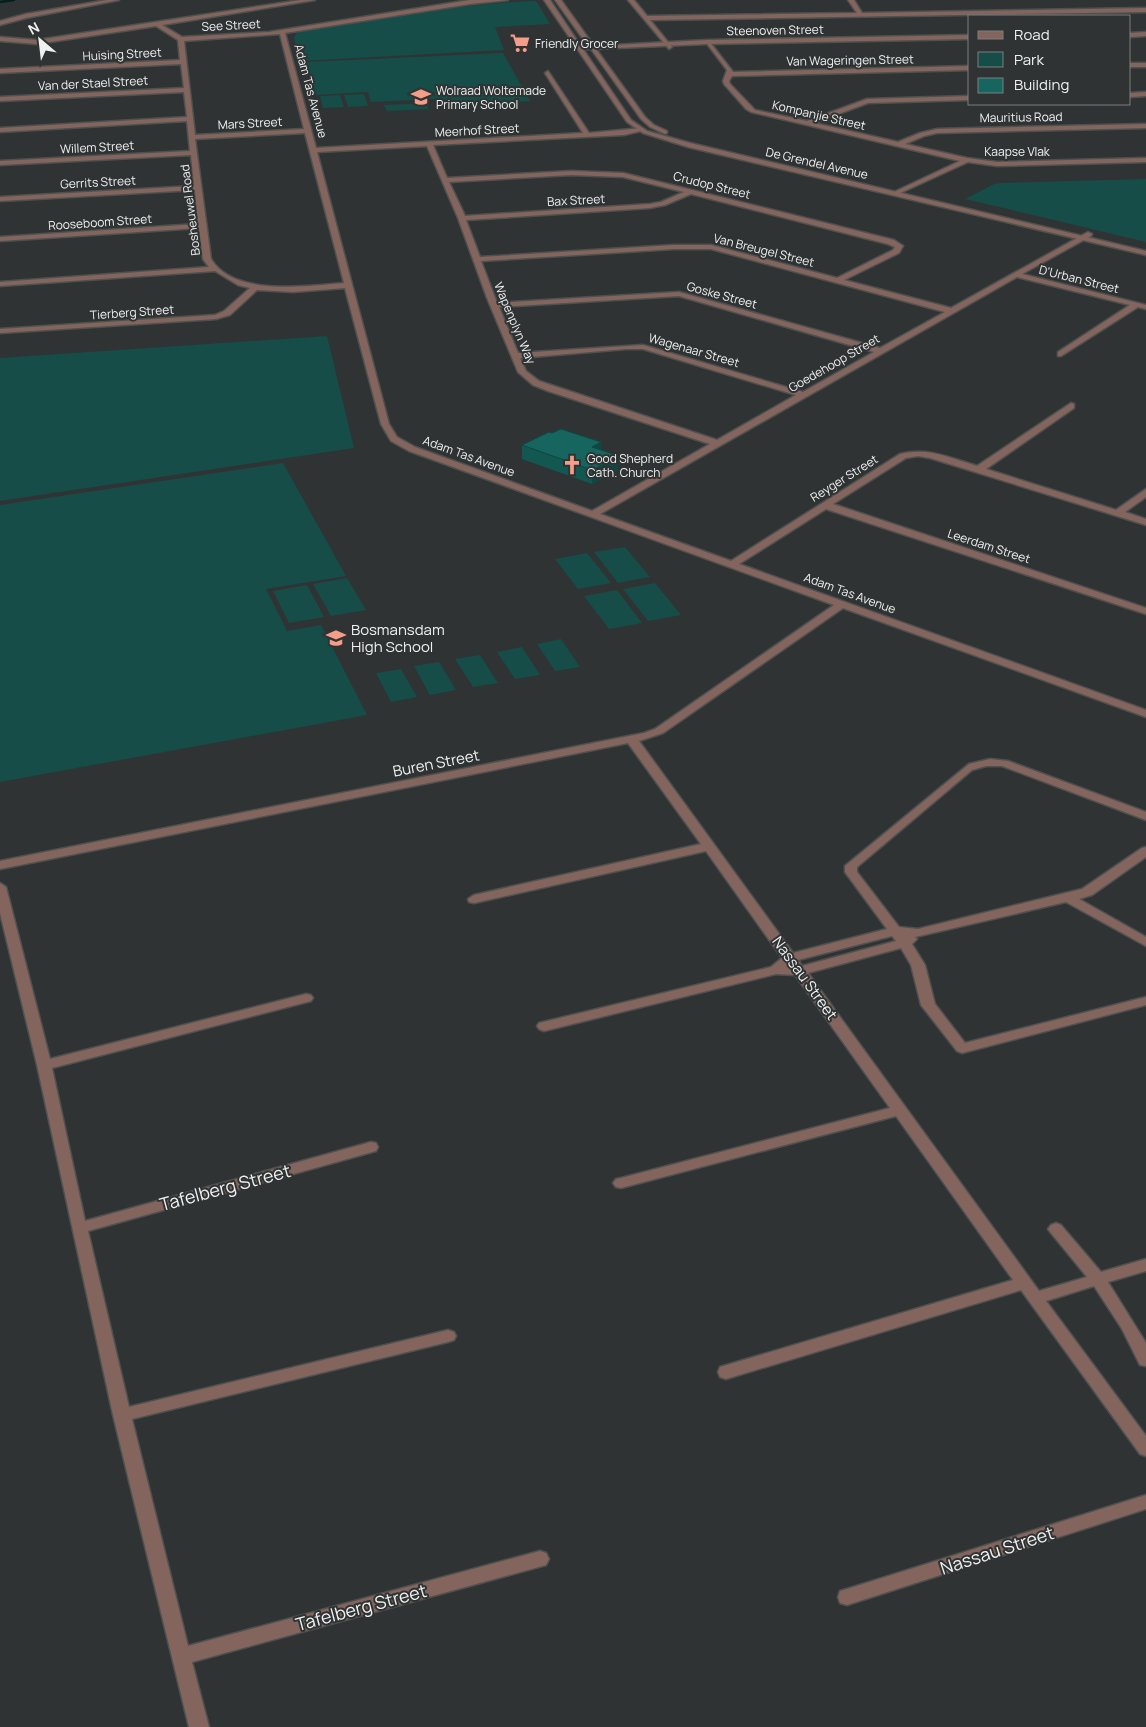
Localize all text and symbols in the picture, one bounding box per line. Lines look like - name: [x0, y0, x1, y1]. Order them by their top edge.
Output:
- north arrow: [15, 15, 65, 65]
- street label: See Street: [201, 15, 261, 35]
- legend: [968, 15, 1131, 105]
- text: N: [25, 17, 43, 39]
- street label: Steenoven Street: [726, 21, 824, 39]
- text: Road: [1014, 24, 1050, 45]
- supermarket icon: Friendly Grocer: [509, 32, 531, 54]
- place label: Friendly Grocer: [535, 35, 619, 52]
- street label: Adam Tas Avenue: [290, 42, 332, 140]
- street label: Huising Street: [82, 43, 162, 65]
- text: Park: [1014, 49, 1044, 70]
- street label: Van Wageringen Street: [786, 50, 914, 70]
- street label: Van der Stael Street: [38, 72, 149, 94]
- text: Building: [1014, 74, 1069, 95]
- place label: Wolraad Woltemade Primary School: [436, 82, 546, 113]
- school or university icon: Wolraad Woltemade Primary School: [410, 86, 432, 108]
- street label: Kompanjie Street: [771, 96, 868, 134]
- street label: Mauritius Road: [979, 108, 1063, 126]
- street label: Mars Street: [217, 113, 283, 133]
- street label: Meerhof Street: [434, 119, 520, 141]
- street label: Willem Street: [60, 137, 135, 157]
- street label: De Grendel Avenue: [764, 143, 870, 183]
- street label: Kaapse Vlak: [984, 143, 1051, 160]
- street label: Bosheuwel Road: [176, 164, 204, 256]
- street label: Crudop Street: [672, 167, 753, 203]
- street label: Gerrits Street: [60, 172, 136, 192]
- street label: Bax Street: [547, 190, 606, 210]
- street label: Rooseboom Street: [47, 210, 153, 234]
- street label: Van Breugel Street: [712, 229, 816, 271]
- street label: D'Urban Street: [1037, 261, 1121, 297]
- street label: Goske Street: [685, 277, 759, 313]
- street label: Wapenplyn Way: [490, 279, 540, 367]
- street label: Tierberg Street: [89, 301, 175, 323]
- street label: Wagenaar Street: [647, 329, 742, 371]
- street label: Goedehoop Street: [785, 330, 883, 396]
- street label: Adam Tas Avenue: [421, 431, 517, 481]
- place label: Good Shepherd Cath. Church: [587, 450, 673, 481]
- street label: Reyger Street: [807, 450, 881, 506]
- church icon: Good Shepherd Cath. Church: [561, 454, 583, 476]
- street label: Leerdam Street: [945, 525, 1033, 567]
- street label: Adam Tas Avenue: [802, 568, 898, 618]
- place label: Bosmansdam High School: [351, 619, 445, 657]
- school or university icon: Bosmansdam High School: [325, 627, 347, 649]
- street label: Buren Street: [391, 744, 481, 782]
- street label: Nassau Street: [768, 932, 842, 1024]
- street label: Tafelberg Street: [157, 1158, 293, 1216]
- street label: Nassau Street: [937, 1520, 1057, 1580]
- street label: Tafelberg Street: [293, 1578, 429, 1636]

